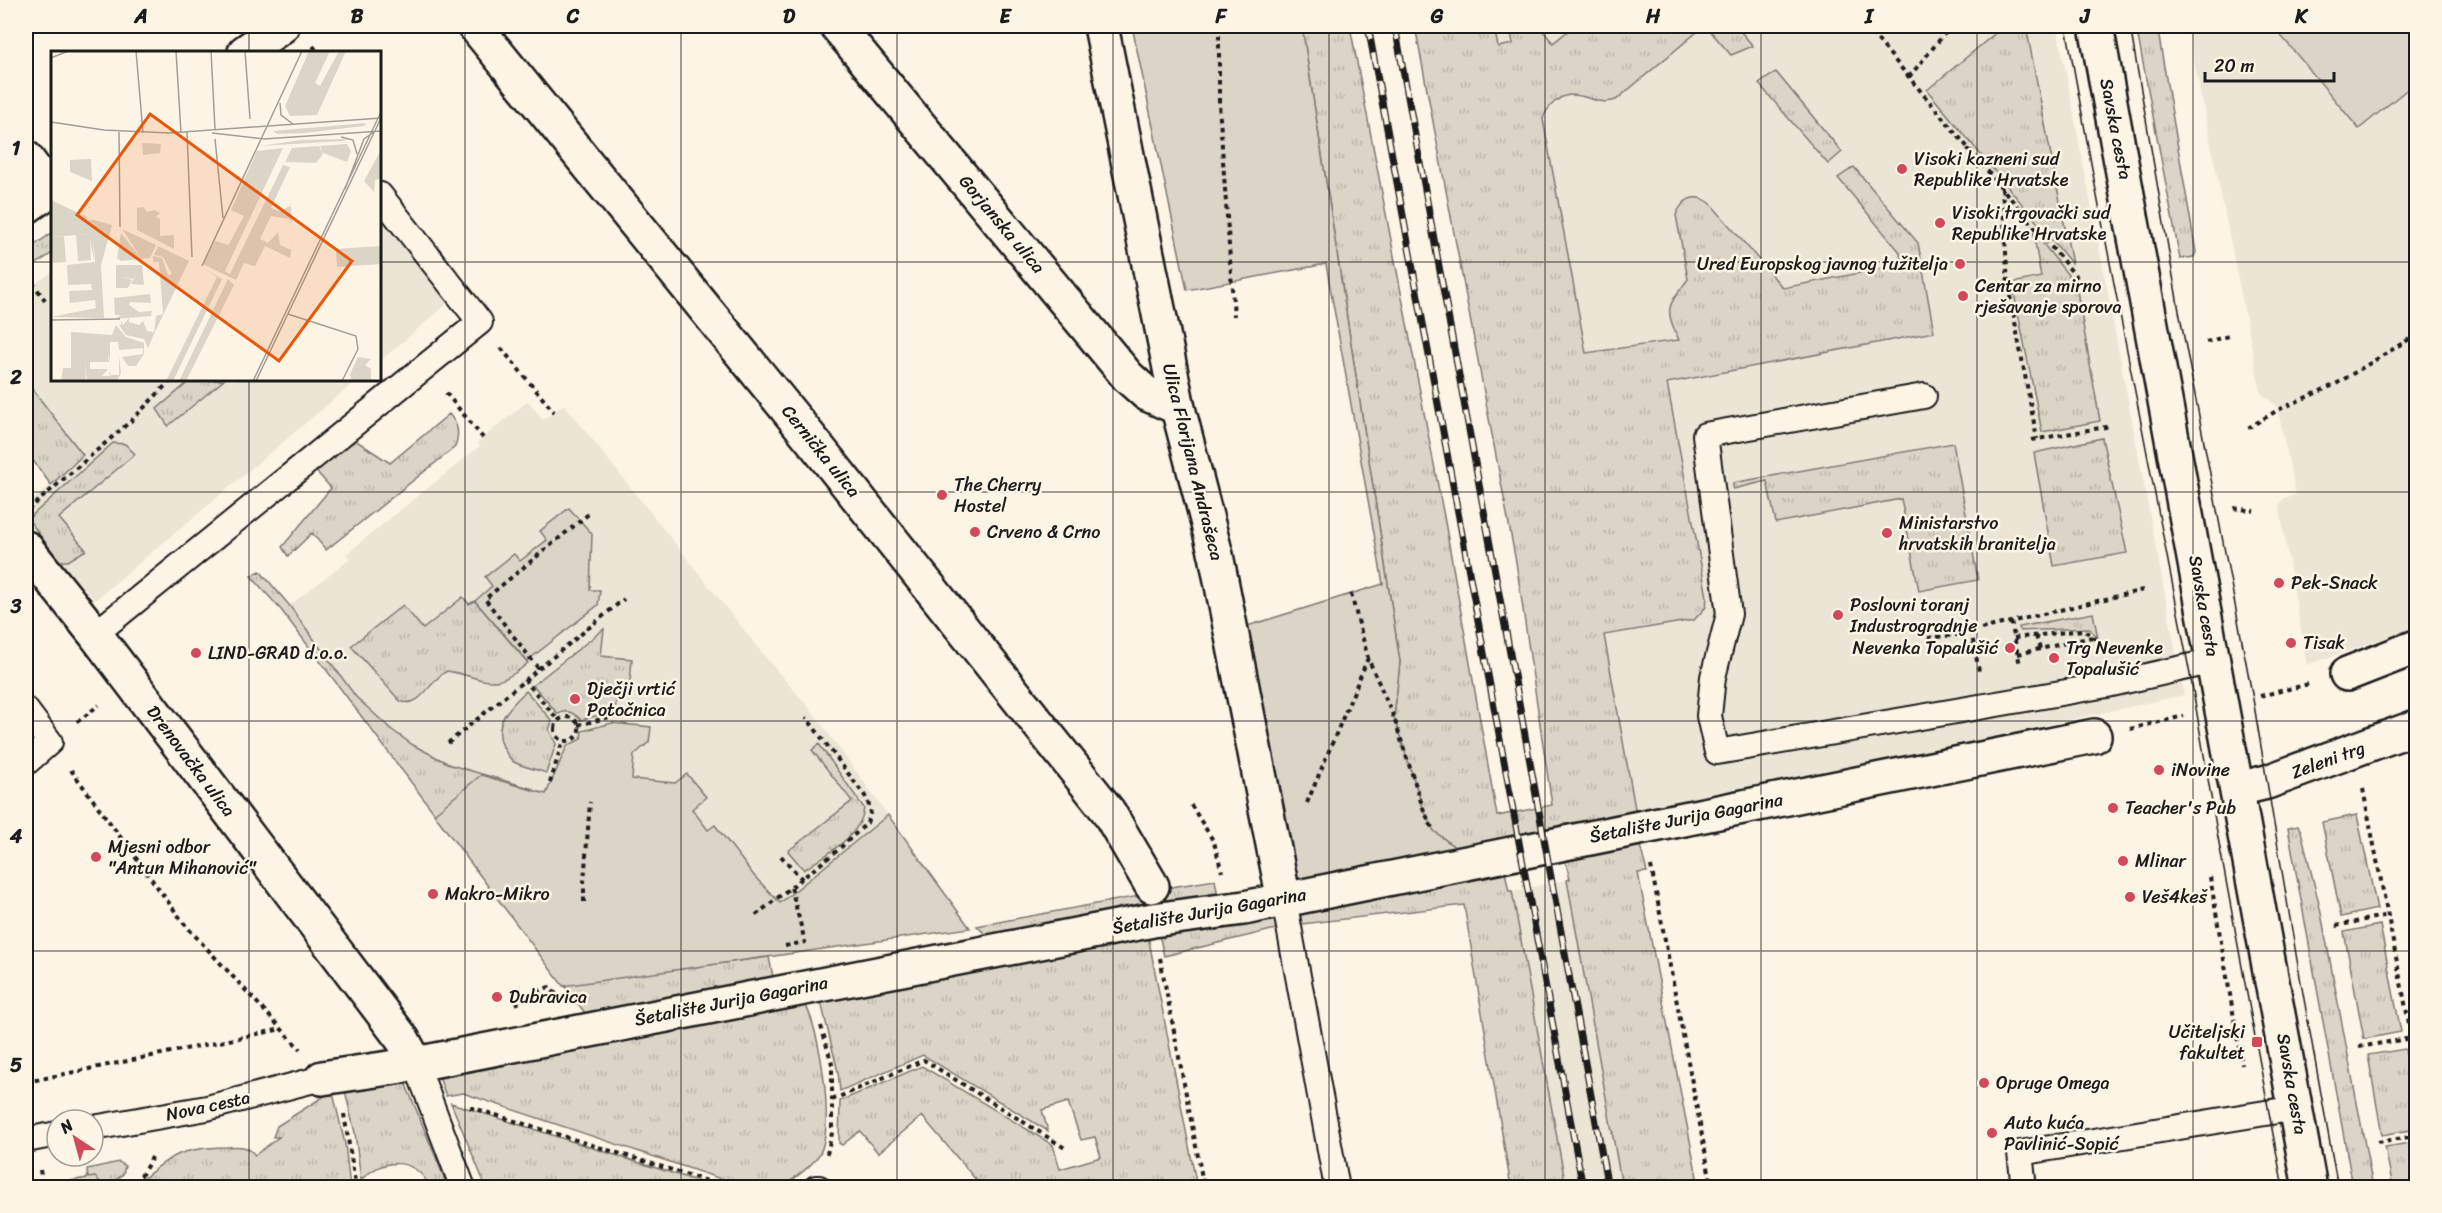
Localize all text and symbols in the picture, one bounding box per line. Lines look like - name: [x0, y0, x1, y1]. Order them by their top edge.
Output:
- text: A: [133, 0, 148, 34]
- text: B: [351, 0, 364, 34]
- text: C: [566, 0, 580, 34]
- text: D: [783, 0, 796, 34]
- text: E: [999, 0, 1012, 34]
- text: F: [1215, 0, 1228, 34]
- text: G: [1430, 0, 1444, 34]
- text: H: [1645, 0, 1661, 34]
- text: I: [1864, 0, 1875, 34]
- text: J: [2079, 0, 2091, 34]
- text: K: [2294, 0, 2309, 34]
- scale bar: [2205, 45, 2334, 83]
- text: 20 m: [2214, 50, 2254, 82]
- inset map: [51, 51, 381, 381]
- street label: Savska cesta: [2091, 76, 2141, 182]
- text: 1: [12, 131, 21, 166]
- place label: Visoki kazneni sud Republike Hrvatske: [1914, 143, 2069, 196]
- marker: Visoki kazneni sud Republike Hrvatske: [1895, 162, 1909, 176]
- street label: Gorjanska ulica: [951, 167, 1053, 281]
- place label: Visoki trgovački sud Republike Hrvatske: [1952, 197, 2112, 250]
- marker: Visoki trgovački sud Republike Hrvatske: [1933, 216, 1947, 230]
- place label: Ured Europskog javnog tužitelja: [1697, 248, 1948, 280]
- marker: Ured Europskog javnog tužitelja: [1953, 257, 1967, 271]
- place label: Centar za mirno rješavanje sporova: [1975, 270, 2121, 323]
- marker: Centar za mirno rješavanje sporova: [1956, 289, 1970, 303]
- text: 2: [9, 360, 22, 395]
- street label: Ulica Florijana Andrašeca: [1153, 360, 1233, 564]
- street label: Cernička ulica: [773, 397, 869, 505]
- place label: The Cherry Hostel: [954, 469, 1042, 522]
- marker: The Cherry Hostel: [935, 488, 949, 502]
- place label: Ministarstvo hrvatskih branitelja: [1898, 507, 2056, 560]
- place label: Crveno & Crno: [987, 516, 1100, 548]
- marker: Crveno & Crno: [968, 525, 982, 539]
- marker: Ministarstvo hrvatskih branitelja: [1880, 526, 1894, 540]
- street label: Savska cesta: [2179, 553, 2229, 659]
- place label: Pek-Snack: [2291, 567, 2378, 599]
- marker: Pek-Snack: [2272, 576, 2286, 590]
- text: 3: [10, 589, 22, 624]
- place label: Poslovni toranj Industrogradnje: [1849, 589, 1978, 642]
- marker: Poslovni toranj Industrogradnje: [1831, 608, 1845, 622]
- place label: Tisak: [2303, 627, 2345, 659]
- place label: Nevenka Topalušić: [1853, 632, 2000, 664]
- place label: Trg Nevenke Topalušić: [2066, 632, 2163, 685]
- marker: Tisak: [2284, 636, 2298, 650]
- place label: LIND-GRAD d.o.o.: [208, 637, 349, 669]
- marker: Nevenka Topalušić: [2003, 641, 2017, 655]
- marker: LIND-GRAD d.o.o.: [189, 646, 203, 660]
- marker: Trg Nevenke Topalušić: [2047, 651, 2061, 665]
- place label: Dječji vrtić Potočnica: [587, 673, 677, 726]
- marker: Dječji vrtić Potočnica: [568, 692, 582, 706]
- street label: Drenovačka ulica: [138, 698, 244, 824]
- street label: Zeleni trg: [2287, 732, 2369, 788]
- place label: iNovine: [2171, 754, 2230, 786]
- marker: iNovine: [2152, 763, 2166, 777]
- street label: Šetalište Jurija Gagarina: [1587, 783, 1786, 852]
- place label: Teacher's Pub: [2125, 792, 2236, 824]
- marker: Teacher's Pub: [2106, 801, 2120, 815]
- text: 4: [9, 819, 23, 854]
- place label: Mjesni odbor "Antun Mihanović": [108, 831, 257, 884]
- place label: Mlinar: [2135, 845, 2188, 877]
- marker: Mjesni odbor "Antun Mihanović": [89, 850, 103, 864]
- marker: Mlinar: [2116, 854, 2130, 868]
- place label: Makro-Mikro: [445, 878, 550, 910]
- street label: Šetalište Jurija Gagarina: [1109, 878, 1309, 944]
- place label: Veš4keš: [2142, 881, 2209, 913]
- marker: Makro-Mikro: [426, 887, 440, 901]
- marker: Veš4keš: [2123, 890, 2137, 904]
- street label: Šetalište Jurija Gagarina: [632, 966, 831, 1035]
- place label: Dubravica: [509, 981, 587, 1013]
- marker: Dubravica: [490, 990, 504, 1004]
- place label: Učiteljski fakultet: [2169, 1016, 2246, 1069]
- street label: Savska cesta: [2267, 1031, 2317, 1137]
- marker: Učiteljski fakultet: [2250, 1035, 2264, 1049]
- text: 5: [10, 1048, 22, 1083]
- place label: Opruge Omega: [1996, 1067, 2110, 1099]
- marker: Opruge Omega: [1977, 1076, 1991, 1090]
- street label: Nova cesta: [163, 1081, 253, 1131]
- place label: Auto kuća Pavlinić-Sopić: [2003, 1107, 2120, 1160]
- north arrow: [45, 1108, 105, 1168]
- text: N: [53, 1111, 80, 1142]
- marker: Auto kuća Pavlinić-Sopić: [1985, 1126, 1999, 1140]

